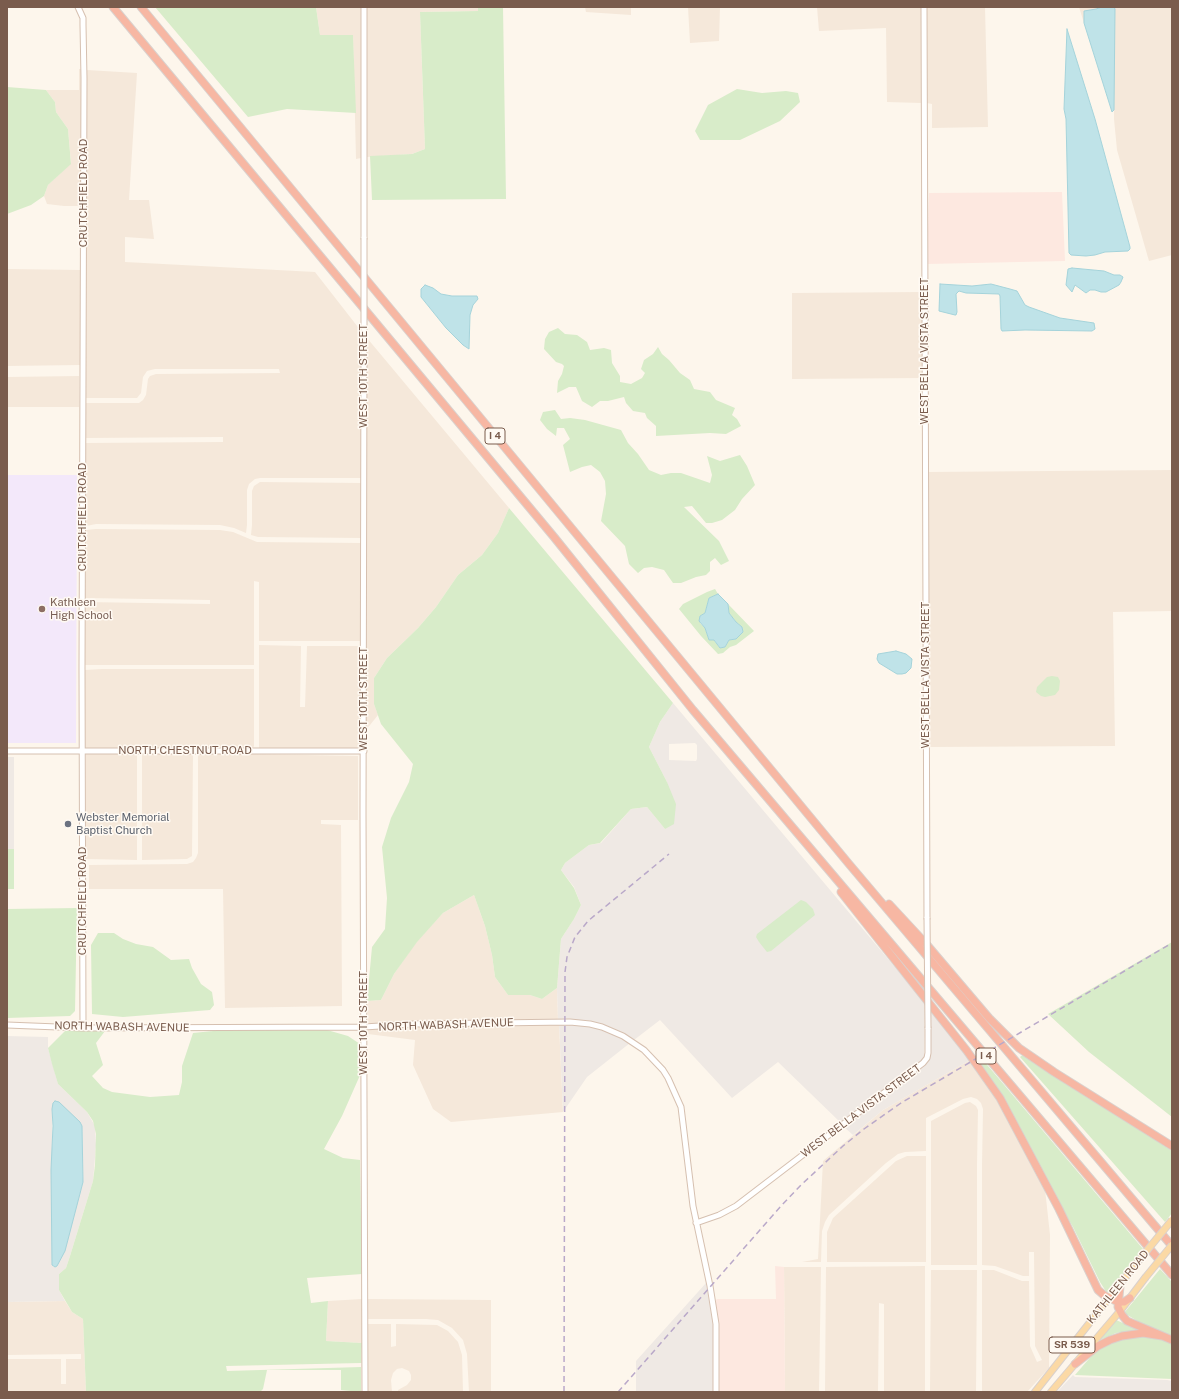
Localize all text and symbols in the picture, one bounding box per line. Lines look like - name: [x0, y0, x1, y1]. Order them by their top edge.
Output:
- street label: CRUTCHFIELD ROAD: [77, 139, 91, 247]
- street label: WEST BELLA VISTA STREET: [918, 278, 932, 424]
- street label: WEST 10TH STREET: [357, 324, 371, 428]
- road number: I 4: [485, 428, 505, 444]
- street label: CRUTCHFIELD ROAD: [76, 463, 90, 571]
- place label: Kathleen High School: [50, 596, 112, 622]
- street label: WEST BELLA VISTA STREET: [919, 602, 933, 748]
- marker: Kathleen High School: [37, 604, 47, 614]
- street label: WEST 10TH STREET: [357, 647, 371, 751]
- street label: NORTH CHESTNUT ROAD: [118, 744, 252, 758]
- place label: Webster Memorial Baptist Church: [76, 811, 170, 837]
- marker: Webster Memorial Baptist Church: [63, 819, 73, 829]
- street label: CRUTCHFIELD ROAD: [76, 847, 90, 955]
- street label: WEST 10TH STREET: [357, 971, 371, 1075]
- street label: NORTH WABASH AVENUE: [378, 1016, 514, 1034]
- street label: NORTH WABASH AVENUE: [54, 1019, 190, 1035]
- road number: I 4: [976, 1048, 996, 1064]
- street label: WEST BELLA VISTA STREET: [798, 1062, 924, 1160]
- street label: KATHLEEN ROAD: [1084, 1247, 1152, 1327]
- road number: SR 539: [1049, 1337, 1095, 1353]

